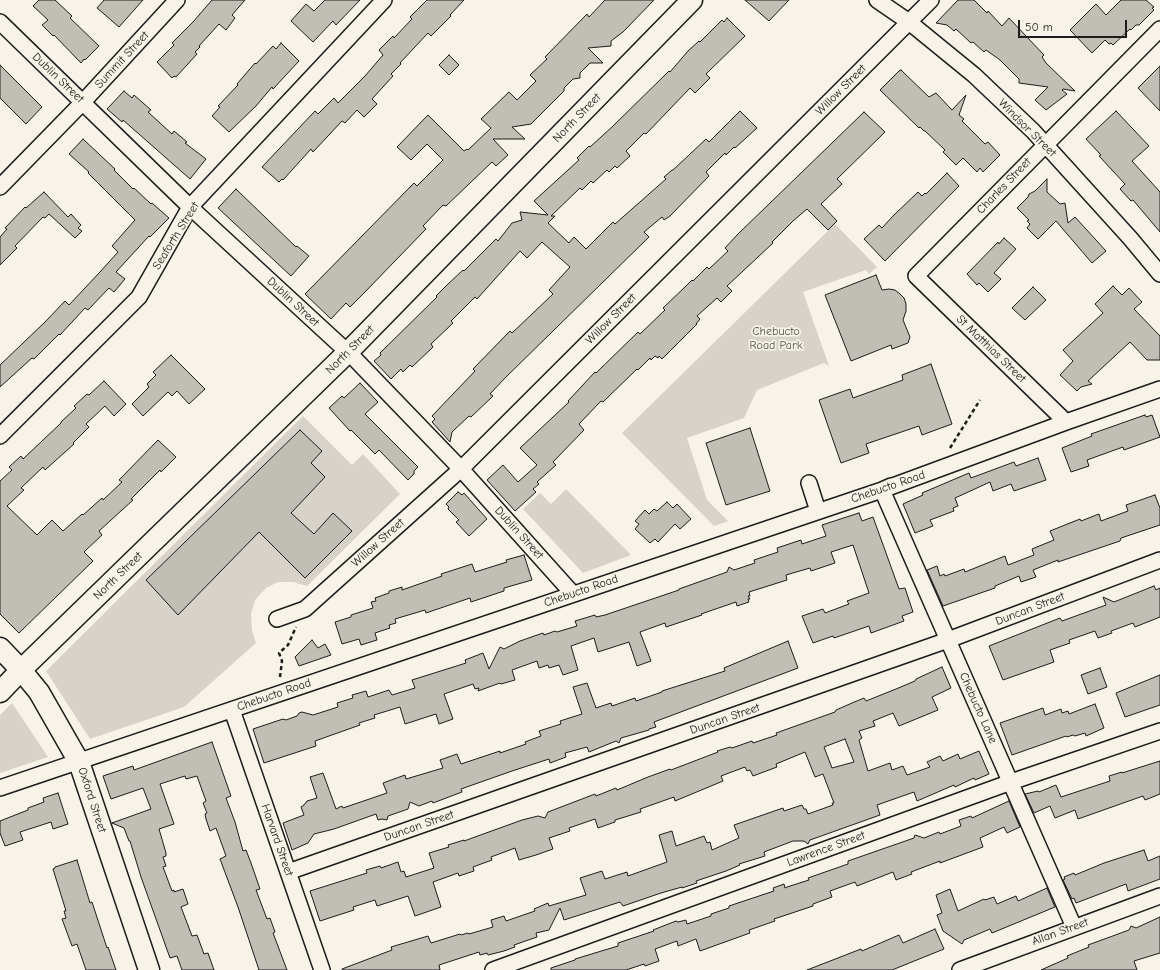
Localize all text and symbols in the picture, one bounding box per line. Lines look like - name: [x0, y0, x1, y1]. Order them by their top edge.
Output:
- scale bar: [1020, 12, 1129, 38]
- text: 50 m: [1025, 20, 1053, 34]
- street label: Summit Street: [92, 28, 152, 92]
- street label: Dublin Street: [29, 50, 87, 106]
- street label: Willow Street: [813, 62, 869, 118]
- street label: North Street: [550, 90, 604, 146]
- street label: Windsor Street: [995, 96, 1059, 160]
- street label: Charles Street: [974, 155, 1034, 217]
- street label: Seaforth Street: [149, 200, 203, 272]
- street label: Dublin Street: [264, 274, 322, 330]
- street label: Willow Street: [583, 291, 639, 347]
- street label: St Matthias Street: [953, 312, 1029, 386]
- street label: North Street: [323, 323, 377, 377]
- park label: Chebucto Road Park: [750, 325, 802, 353]
- street label: Chebucto Road: [849, 468, 927, 506]
- street label: Dublin Street: [492, 504, 546, 562]
- street label: Willow Street: [349, 516, 407, 570]
- street label: North Street: [90, 549, 146, 603]
- street label: Chebucto Road: [542, 572, 620, 610]
- street label: Duncan Street: [993, 589, 1067, 629]
- street label: Chebucto Lane: [956, 670, 1000, 746]
- street label: Chebucto Road: [235, 676, 313, 714]
- street label: Duncan Street: [688, 700, 762, 738]
- street label: Oxford Street: [75, 766, 109, 834]
- street label: Harvard Street: [258, 802, 296, 878]
- street label: Duncan Street: [382, 807, 456, 845]
- street label: Lawrence Street: [785, 828, 867, 870]
- street label: Allan Street: [1030, 915, 1090, 949]

